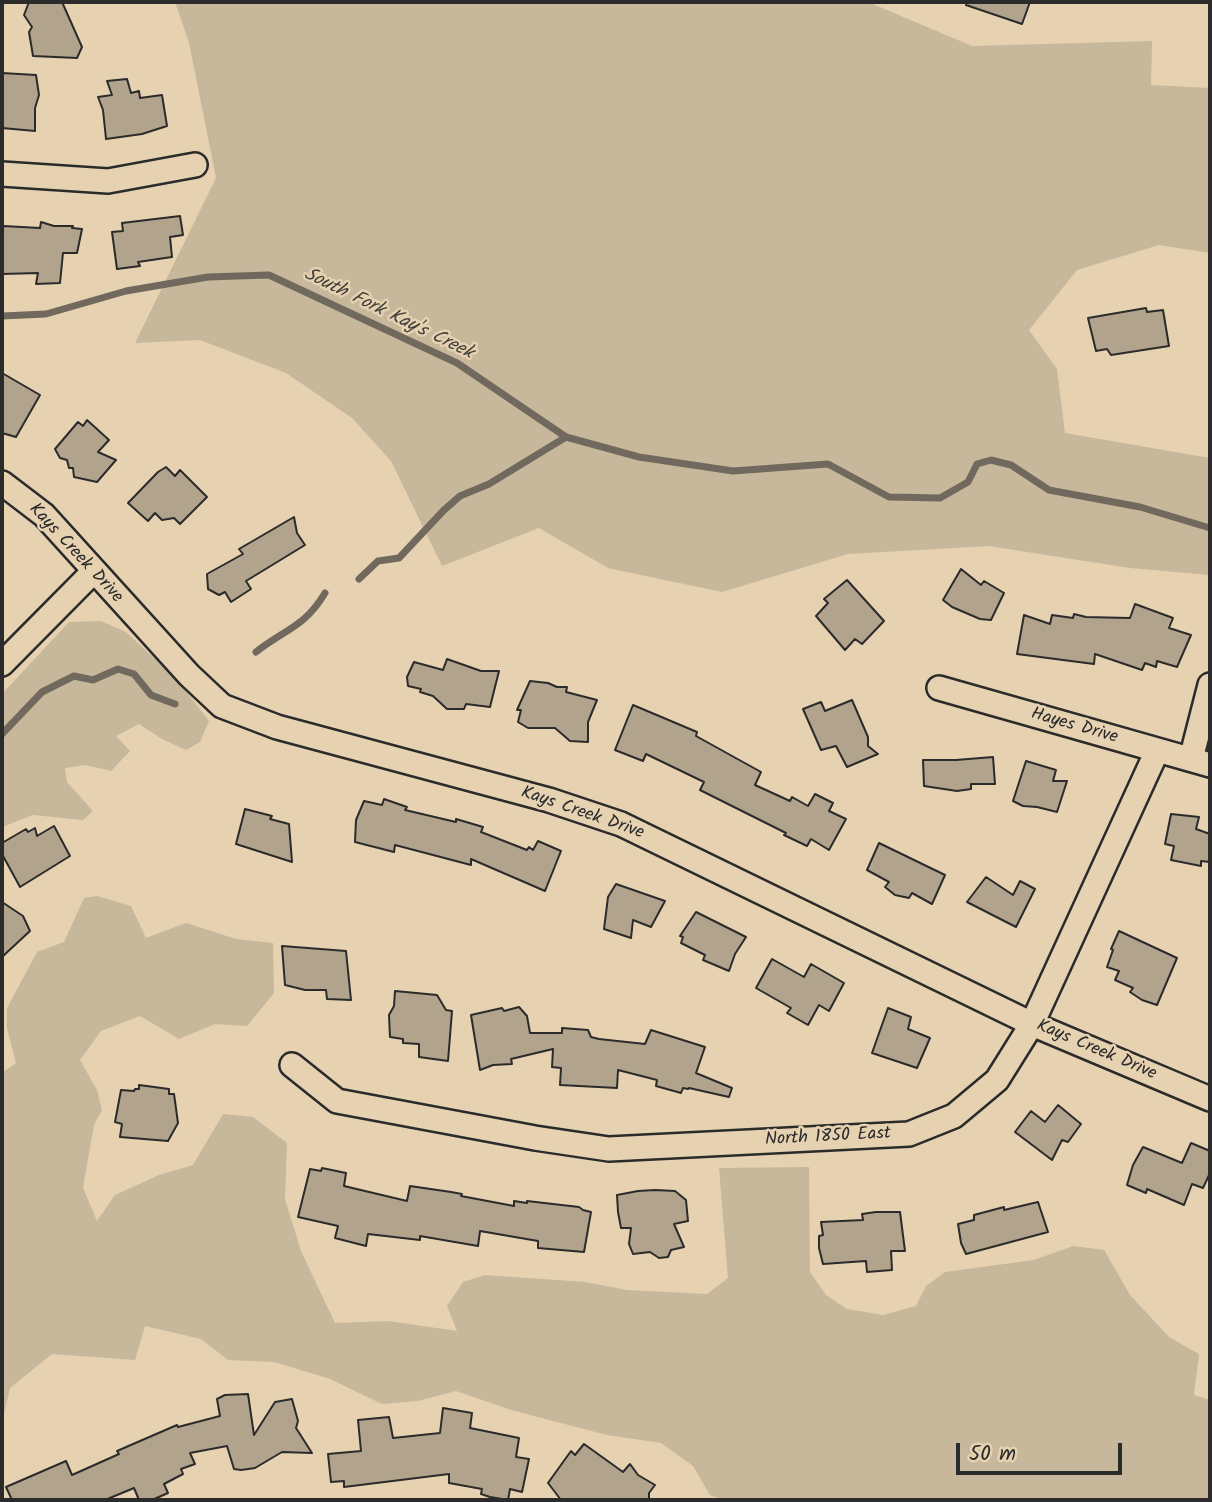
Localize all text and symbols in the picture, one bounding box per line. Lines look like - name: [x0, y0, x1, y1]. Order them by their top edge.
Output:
- water label: South Fork Kay's Creek: [300, 264, 476, 366]
- street label: Kays Creek Drive: [23, 500, 127, 608]
- street label: Hayes Drive: [1028, 704, 1120, 750]
- street label: Kays Creek Drive: [518, 783, 646, 845]
- street label: Kays Creek Drive: [1033, 1016, 1159, 1086]
- street label: North 1850 East: [764, 1124, 892, 1152]
- scale bar: [960, 1428, 1126, 1472]
- text: 50 m: [969, 1438, 1016, 1471]

